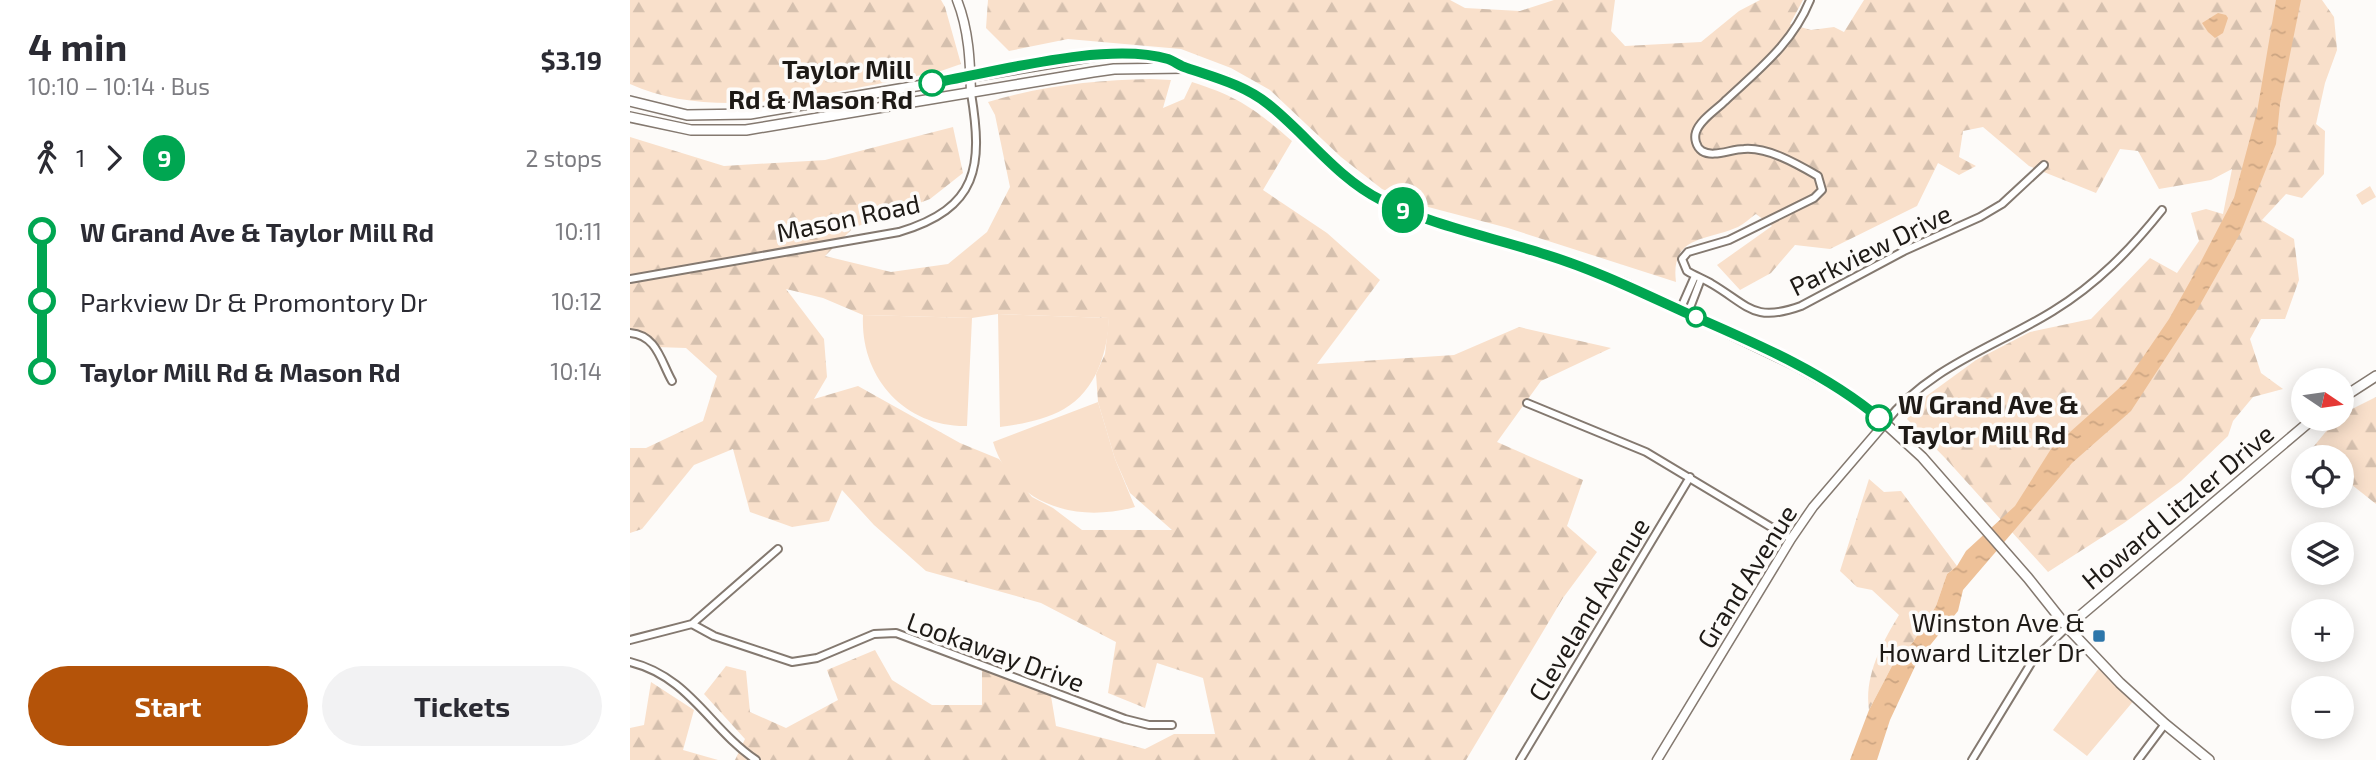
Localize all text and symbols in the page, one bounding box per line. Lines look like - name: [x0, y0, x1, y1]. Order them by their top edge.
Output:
- text: 4 min: [28, 23, 127, 69]
- text: $3.19: [540, 44, 602, 75]
- place label: Taylor Mill Rd & Mason Rd: [728, 53, 913, 114]
- marker: Taylor Mill Rd & Mason Rd: [919, 70, 945, 96]
- text: 10:10 – 10:14 · Bus: [28, 72, 210, 100]
- icon: walk: [28, 139, 66, 177]
- icon: forward: [95, 139, 133, 177]
- text: 9: [157, 143, 171, 172]
- text: 1: [76, 144, 85, 172]
- text: 2 stops: [525, 144, 602, 172]
- street label: Mason Road: [773, 187, 923, 247]
- line badge: 9: [1380, 187, 1426, 233]
- text: 9: [1396, 195, 1410, 224]
- street label: Parkview Drive: [1784, 197, 1956, 301]
- text: W Grand Ave & Taylor Mill Rd: [80, 216, 434, 247]
- text: 10:11: [555, 217, 602, 245]
- text: Parkview Dr & Promontory Dr: [80, 286, 428, 317]
- text: 10:12: [551, 287, 602, 315]
- unlabelled marker: [1686, 307, 1706, 327]
- text: Taylor Mill Rd & Mason Rd: [80, 356, 401, 387]
- text: 10:14: [550, 357, 602, 385]
- north arrow: [2291, 368, 2354, 430]
- map controls: [2291, 368, 2354, 739]
- place label: W Grand Ave & Taylor Mill Rd: [1898, 388, 2079, 450]
- marker: W Grand Ave & Taylor Mill Rd: [1866, 405, 1892, 431]
- street label: Howard Litzler Drive: [2075, 417, 2279, 595]
- button: locate: [2291, 445, 2354, 508]
- street label: Grand Avenue: [1690, 499, 1802, 653]
- street label: Cleveland Avenue: [1521, 512, 1655, 706]
- button: layers: [2291, 522, 2354, 585]
- button: +: [2291, 599, 2354, 662]
- street label: Lookaway Drive: [903, 605, 1089, 697]
- place label: Winston Ave & Howard Litzler Dr: [1878, 606, 2085, 667]
- marker: Winston Ave & Howard Litzler Dr: [2091, 628, 2107, 644]
- button: Start: [28, 666, 308, 746]
- button: Tickets: [322, 666, 602, 746]
- button: −: [2291, 676, 2354, 739]

